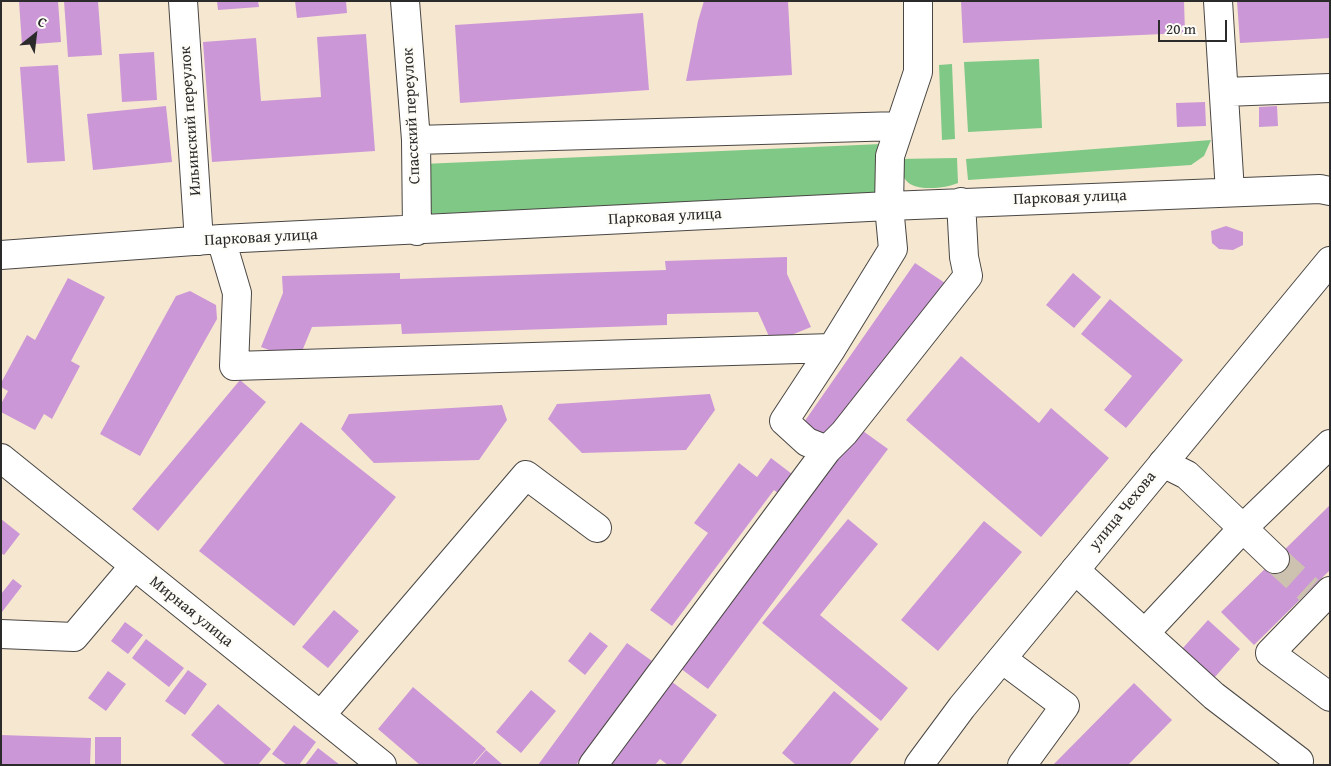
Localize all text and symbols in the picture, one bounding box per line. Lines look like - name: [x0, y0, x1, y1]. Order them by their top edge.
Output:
- north arrow: [10, 10, 60, 60]
- scale bar: [1161, 10, 1230, 42]
- text: С: [34, 11, 51, 33]
- text: 20 m: [1166, 18, 1196, 39]
- street label: Ильинский переулок: [176, 45, 206, 197]
- street label: Спасский переулок: [399, 47, 425, 185]
- street label: Парковая улица: [1013, 186, 1127, 210]
- street label: Парковая улица: [608, 204, 722, 230]
- street label: Парковая улица: [204, 225, 318, 251]
- street label: улица Чехова: [1085, 468, 1161, 554]
- street label: Мирная улица: [145, 572, 237, 652]

